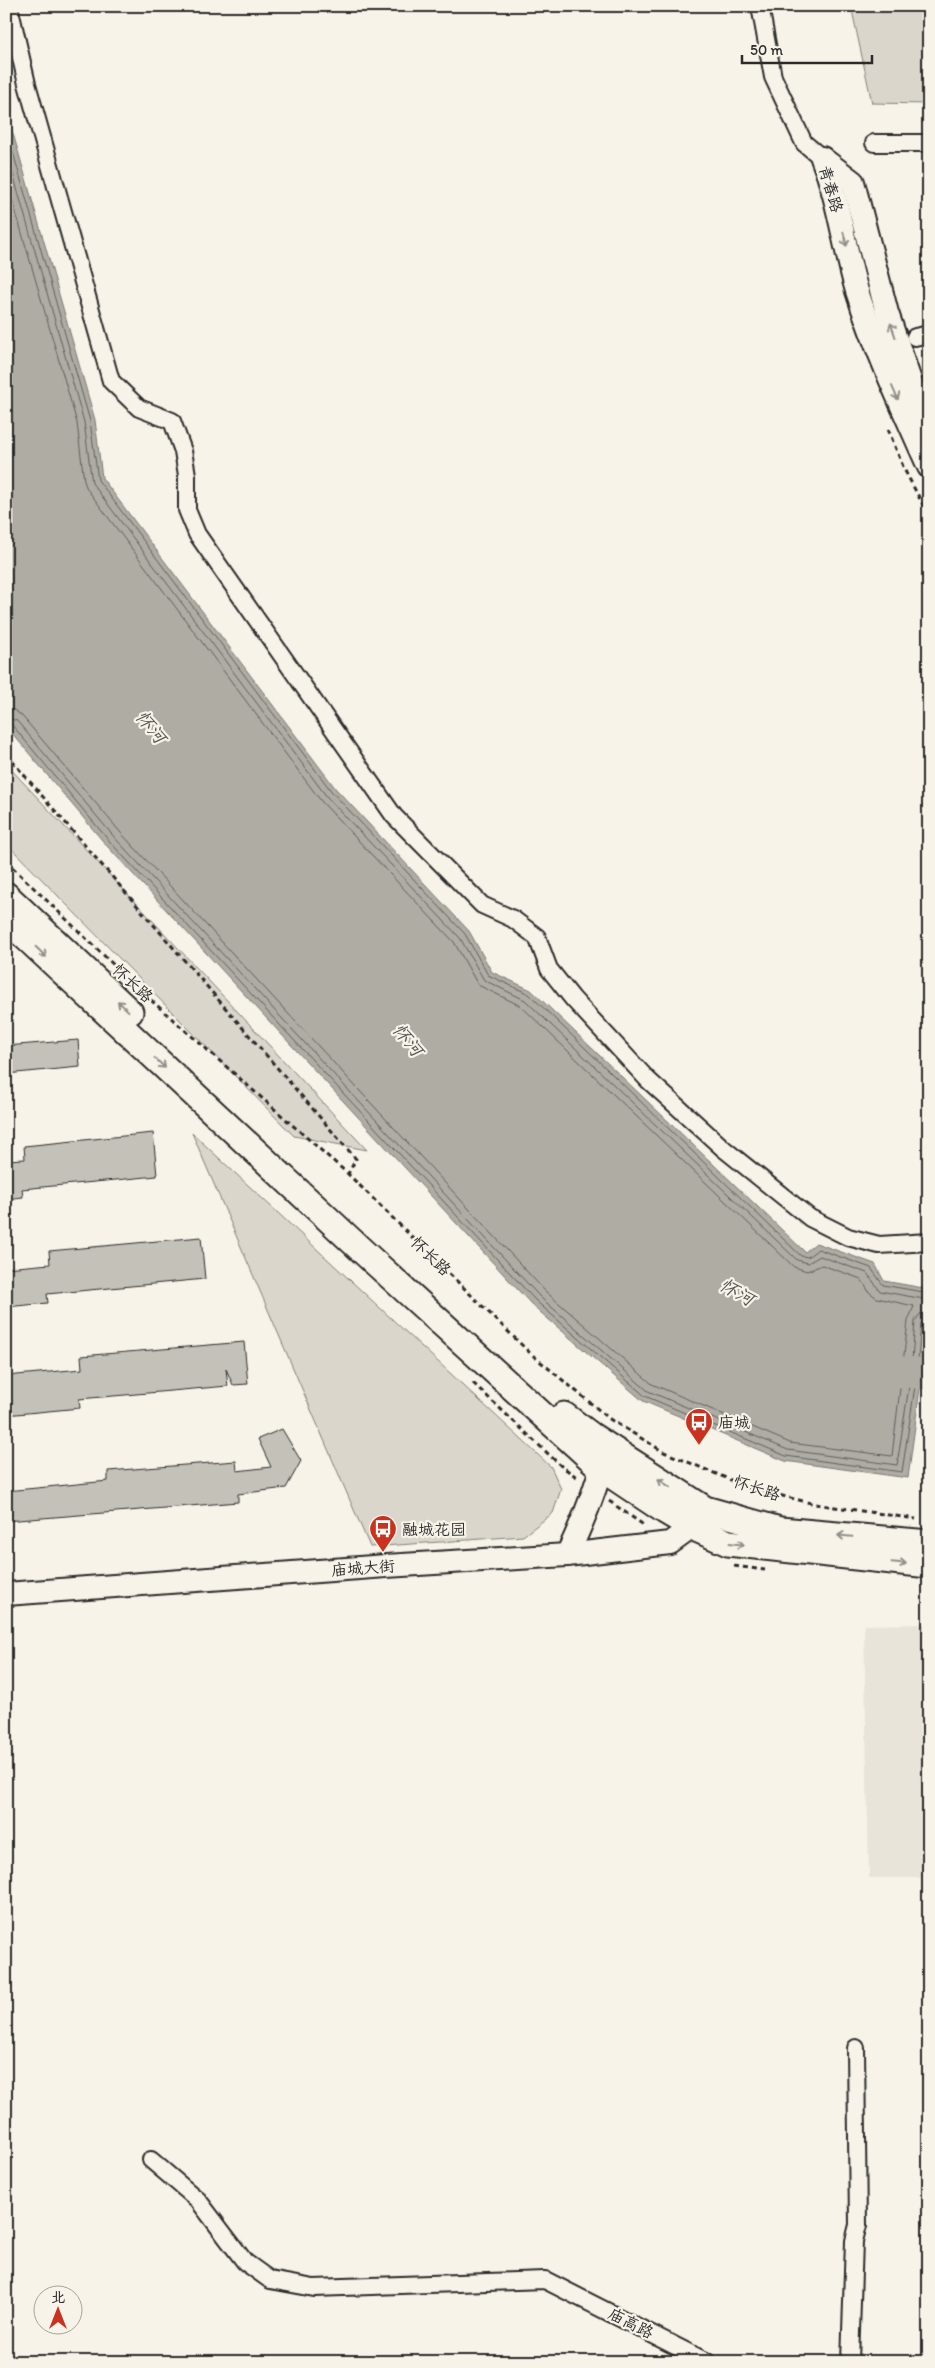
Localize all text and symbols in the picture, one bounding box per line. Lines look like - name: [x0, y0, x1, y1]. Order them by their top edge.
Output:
- scale bar: [742, 32, 872, 64]
- text: 50 m: [750, 41, 783, 59]
- street label: 青春路: [815, 163, 847, 215]
- one-way arrow: [841, 230, 850, 246]
- one-way arrow: [888, 323, 897, 338]
- one-way arrow: [891, 385, 901, 400]
- water label: 怀河: [131, 706, 173, 750]
- one-way arrow: [35, 946, 48, 958]
- street label: 怀长路: [109, 960, 157, 1006]
- one-way arrow: [117, 1000, 130, 1012]
- water label: 怀河: [388, 1019, 430, 1063]
- one-way arrow: [154, 1057, 166, 1069]
- street label: 怀长路: [407, 1232, 455, 1280]
- water label: 怀河: [716, 1273, 761, 1312]
- bus stop icon: 庙城: [684, 1407, 714, 1446]
- place label: 庙城: [718, 1413, 750, 1432]
- street label: 怀长路: [731, 1472, 783, 1504]
- one-way arrow: [658, 1477, 672, 1487]
- bus stop icon: 融城花园: [368, 1514, 398, 1553]
- place label: 融城花园: [402, 1520, 466, 1539]
- one-way arrow: [838, 1531, 854, 1541]
- one-way arrow: [729, 1539, 745, 1549]
- street label: 庙城大街: [330, 1556, 396, 1580]
- one-way arrow: [891, 1558, 907, 1567]
- north arrow: [32, 2286, 82, 2336]
- text: 北: [51, 2289, 65, 2306]
- street label: 庙高路: [605, 2304, 657, 2342]

